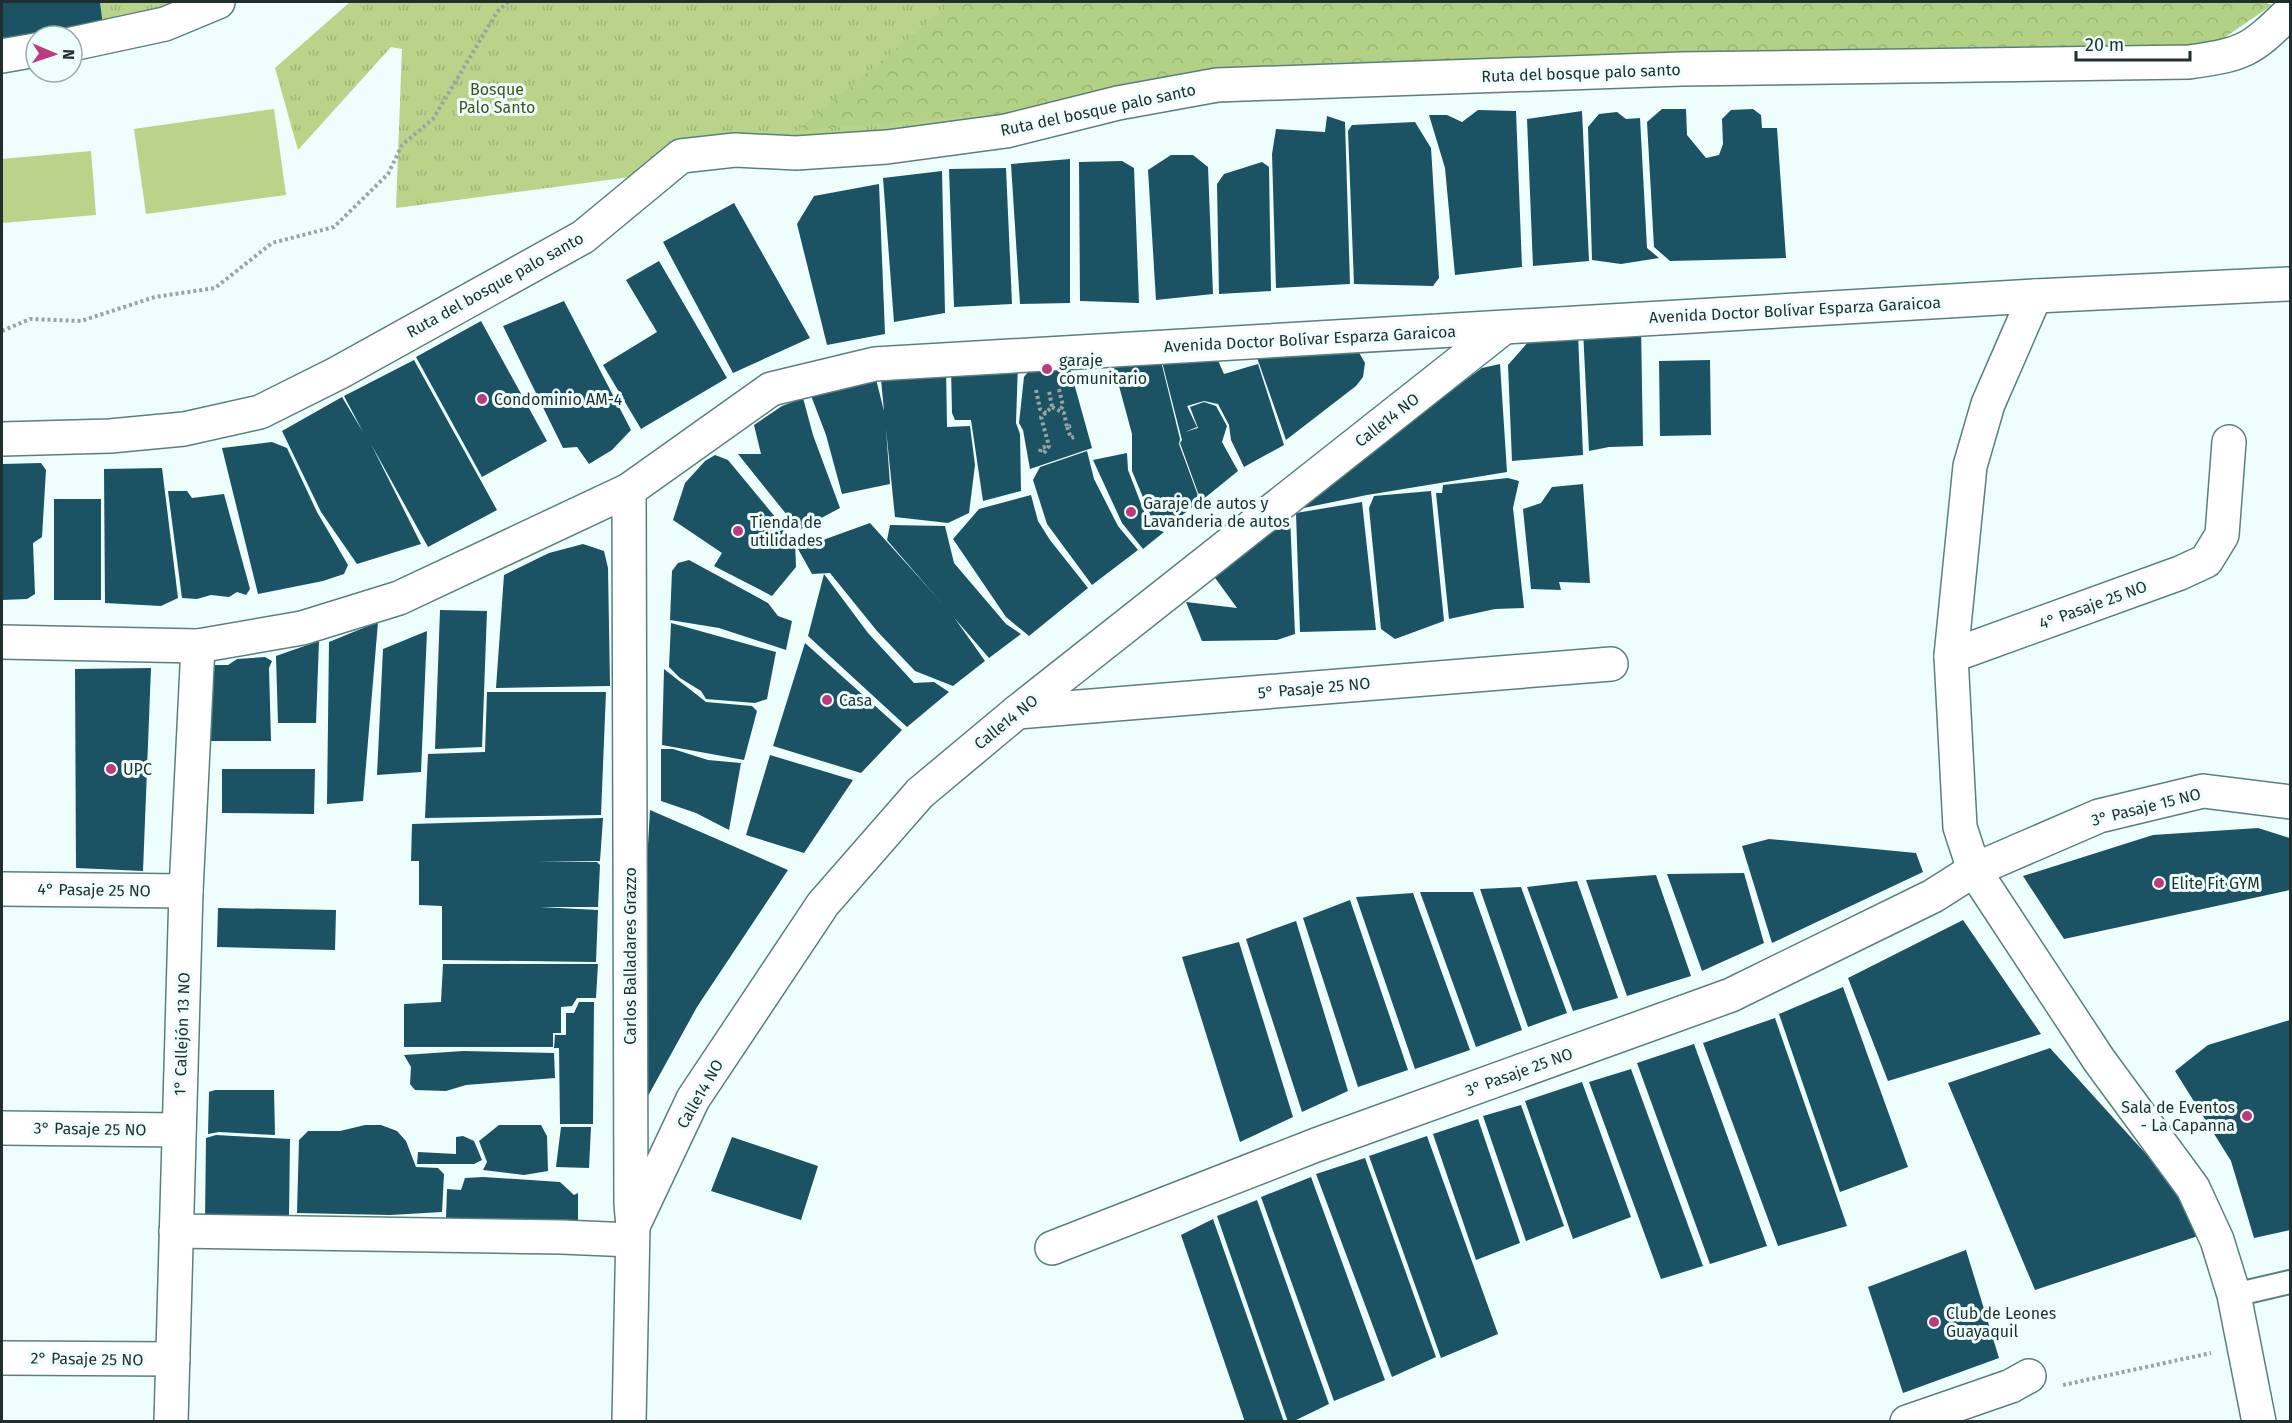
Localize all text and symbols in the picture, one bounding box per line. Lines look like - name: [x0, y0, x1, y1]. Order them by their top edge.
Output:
- north arrow: [24, 24, 84, 84]
- scale bar: [2076, 24, 2190, 62]
- text: 20 m: [2085, 34, 2124, 56]
- text: N: [59, 49, 78, 60]
- street label: Ruta del bosque palo santo: [1481, 60, 1681, 86]
- park label: Bosque Palo Santo: [459, 80, 535, 117]
- street label: Ruta del bosque palo santo: [999, 80, 1197, 140]
- street label: Ruta del bosque palo santo: [403, 228, 587, 342]
- street label: Avenida Doctor Bolívar Esparza Garaicoa: [1649, 293, 1941, 327]
- street label: Avenida Doctor Bolívar Esparza Garaicoa: [1164, 322, 1456, 356]
- place label: garaje comunitario: [1059, 351, 1147, 388]
- marker: garaje comunitario: [1040, 362, 1054, 376]
- street label: Calle14 NO: [1351, 389, 1423, 451]
- place label: Condominio AM-4: [494, 390, 623, 409]
- marker: Condominio AM-4: [475, 392, 489, 406]
- place label: Garaje de autos y Lavanderia de autos: [1143, 494, 1290, 531]
- marker: Garaje de autos y Lavanderia de autos: [1124, 505, 1138, 519]
- place label: Tienda de utilidades: [750, 513, 823, 550]
- marker: Tienda de utilidades: [731, 524, 745, 538]
- street label: 4° Pasaje 25 NO: [2036, 577, 2150, 633]
- street label: 5° Pasaje 25 NO: [1257, 674, 1371, 702]
- place label: Casa: [839, 691, 872, 710]
- street label: Calle14 NO: [970, 691, 1042, 753]
- marker: Casa: [820, 693, 834, 707]
- place label: UPC: [123, 760, 152, 779]
- marker: UPC: [104, 762, 118, 776]
- street label: 3° Pasaje 15 NO: [2089, 784, 2203, 830]
- street label: Carlos Balladares Grazzo: [621, 867, 640, 1045]
- place label: Elite Fit GYM: [2171, 874, 2260, 893]
- marker: Elite Fit GYM: [2152, 876, 2166, 890]
- street label: 4° Pasaje 25 NO: [37, 880, 151, 900]
- street label: 1° Callejón 13 NO: [170, 972, 194, 1096]
- street label: 3° Pasaje 25 NO: [1463, 1044, 1575, 1100]
- street label: Calle14 NO: [673, 1056, 727, 1132]
- place label: Sala de Eventos - La Capanna: [2121, 1098, 2235, 1135]
- marker: Sala de Eventos - La Capanna: [2240, 1109, 2254, 1123]
- street label: 3° Pasaje 25 NO: [33, 1119, 147, 1139]
- place label: Club de Leones Guayaquil: [1946, 1304, 2056, 1341]
- marker: Club de Leones Guayaquil: [1927, 1315, 1941, 1329]
- street label: 2° Pasaje 25 NO: [30, 1349, 144, 1369]

